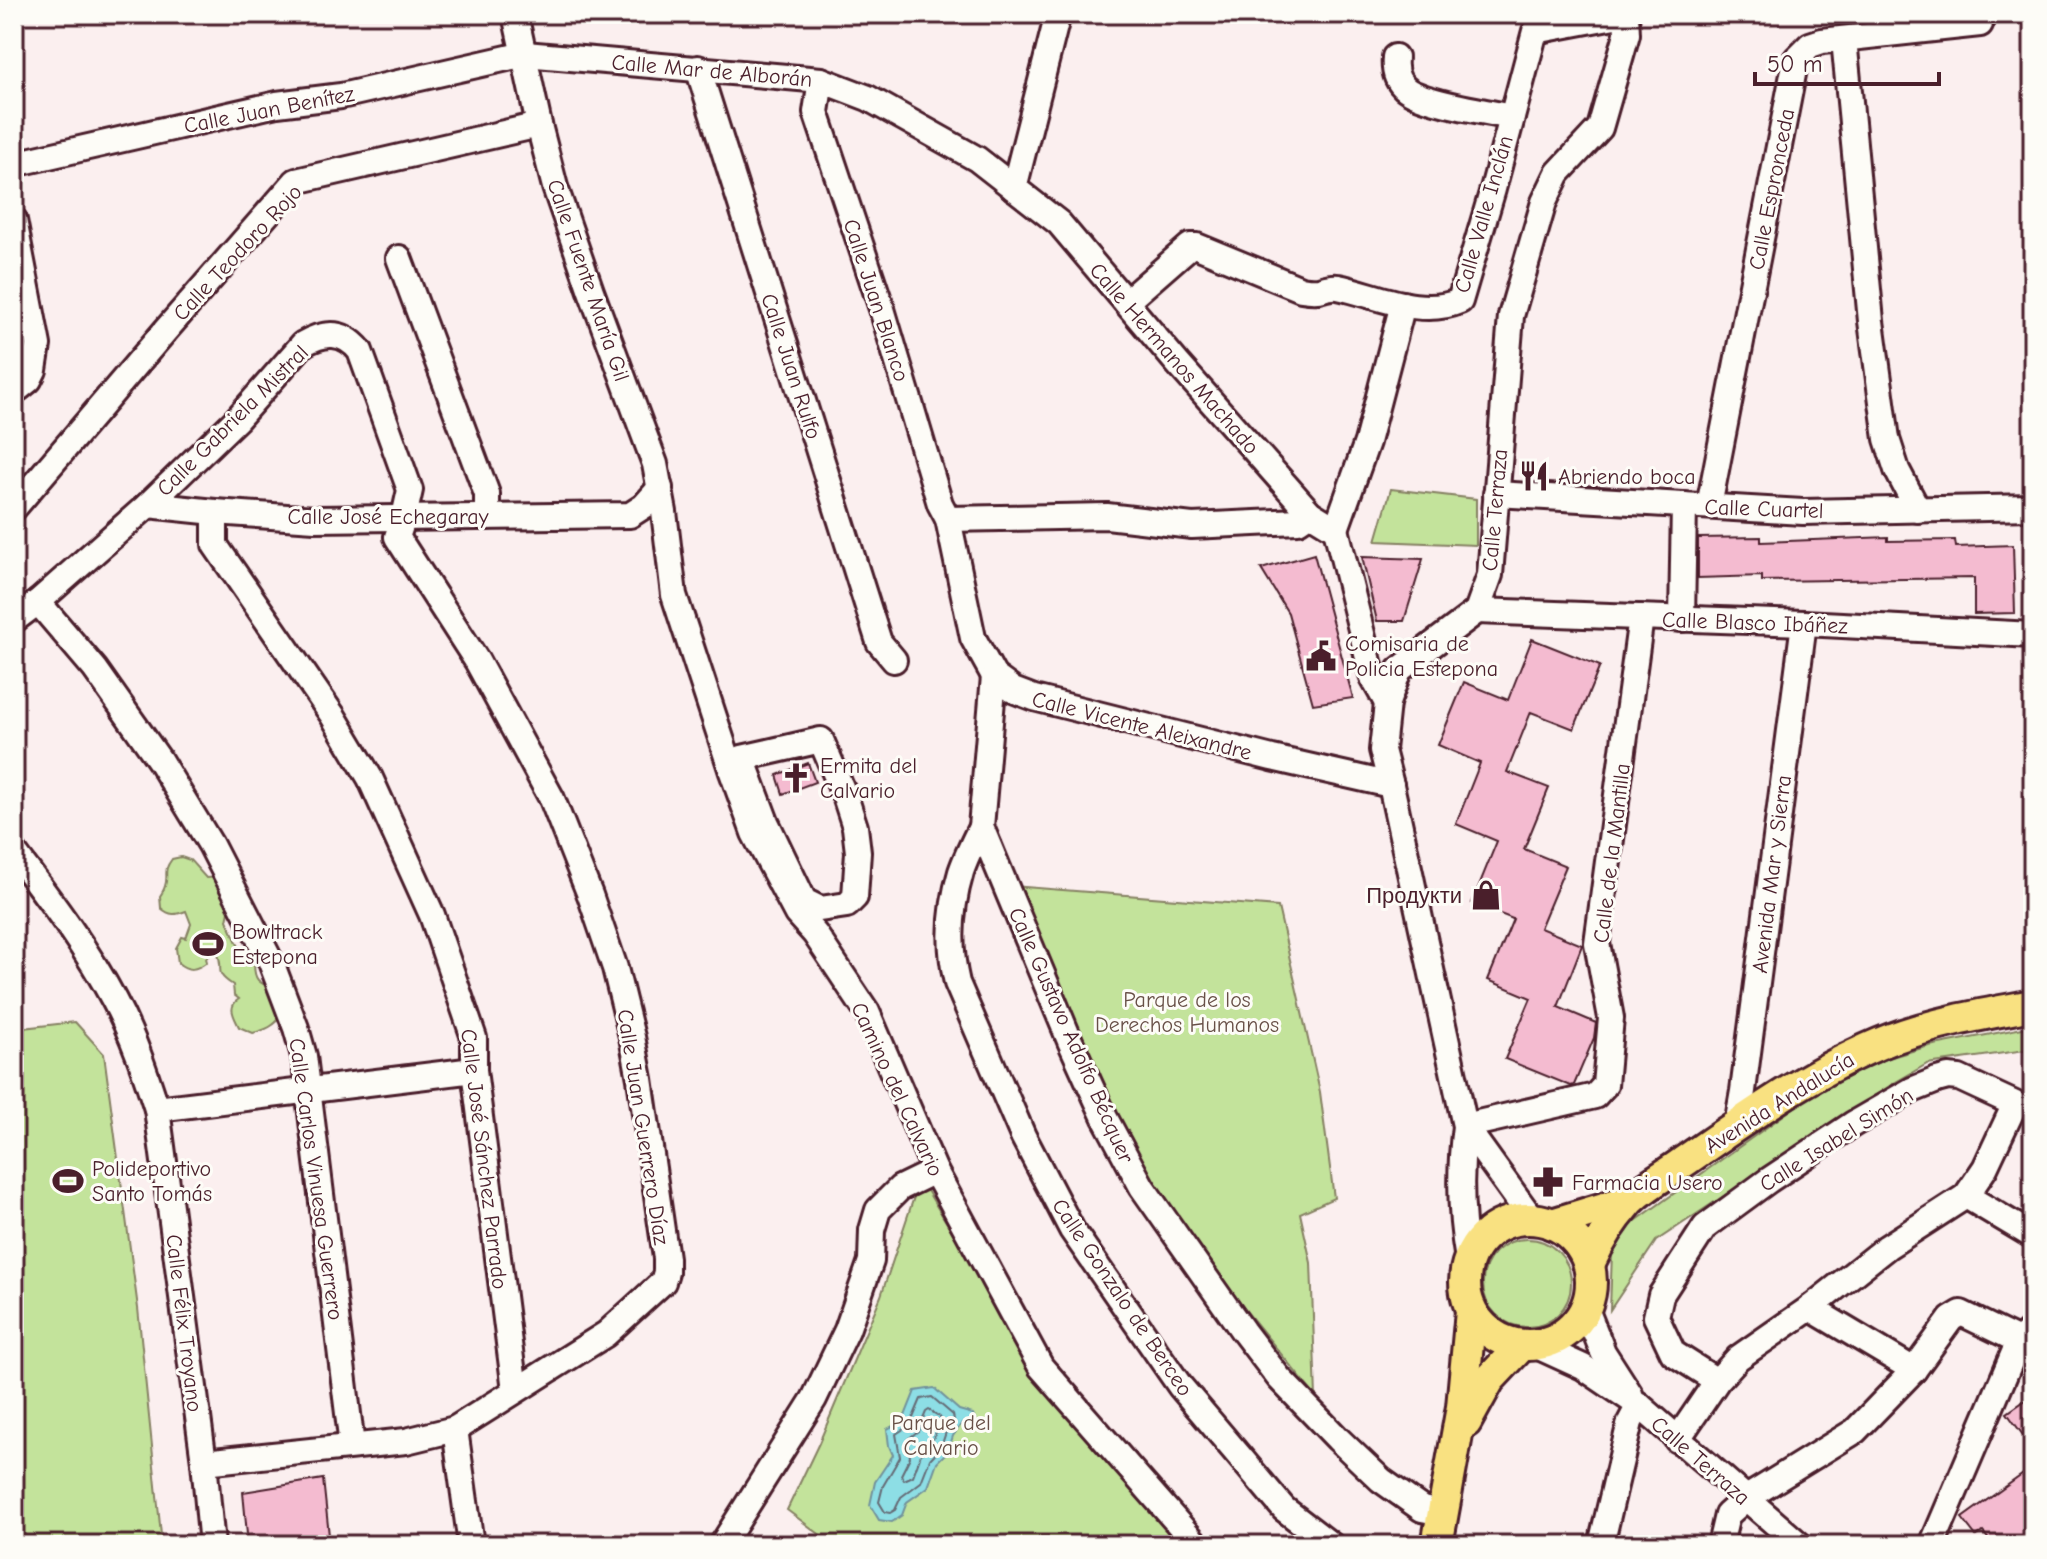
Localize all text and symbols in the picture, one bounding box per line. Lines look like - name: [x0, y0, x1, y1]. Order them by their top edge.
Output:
- scale bar: [1755, 36, 1939, 86]
- street label: Calle Mar de Alborán: [610, 49, 813, 93]
- text: 50 m: [1767, 50, 1823, 78]
- street label: Calle Juan Benítez: [182, 81, 357, 139]
- street label: Calle Espronceda: [1744, 106, 1800, 272]
- street label: Calle Valle Inclán: [1449, 133, 1519, 296]
- street label: Calle Fuente María Gil: [541, 176, 635, 385]
- street label: Calle Teodoro Rojo: [168, 179, 308, 326]
- street label: Calle Juan Blanco: [838, 216, 915, 385]
- street label: Calle Hermanos Machado: [1084, 258, 1264, 460]
- street label: Calle Juan Rulfo: [755, 290, 827, 442]
- street label: Calle Gabriela Mistral: [152, 340, 314, 502]
- street label: Calle Terraza: [1477, 448, 1513, 572]
- restaurant icon: Abriendo boca: [1517, 459, 1551, 493]
- place label: Abriendo boca: [1558, 464, 1695, 490]
- street label: Calle Cuartel: [1704, 494, 1824, 524]
- street label: Calle José Echegaray: [287, 504, 489, 530]
- street label: Calle Blasco Ibáñez: [1662, 607, 1849, 639]
- place label: Comisaria de Policia Estepona: [1345, 631, 1498, 682]
- public building icon: Comisaria de Policia Estepona: [1304, 639, 1338, 673]
- street label: Calle Vicente Aleixandre: [1029, 686, 1254, 766]
- place label: Ermita del Calvario: [820, 753, 917, 804]
- church icon: Ermita del Calvario: [779, 761, 813, 795]
- street label: Calle de la Mantilla: [1588, 762, 1636, 944]
- street label: Avenida Mar y Sierra: [1747, 773, 1797, 975]
- shop icon: Продукти: [1469, 878, 1503, 912]
- place label: Продукти: [1366, 883, 1462, 909]
- street label: Calle Gustavo Adolfo Bécquer: [1003, 904, 1139, 1167]
- place label: Bowltrack Estepona: [232, 919, 323, 970]
- sports icon: Bowltrack Estepona: [191, 927, 225, 961]
- park label: Parque de los Derechos Humanos: [1095, 987, 1279, 1038]
- street label: Camino del Calvario: [845, 998, 949, 1181]
- street label: Calle Juan Guerrero Díaz: [612, 1007, 675, 1247]
- street label: Calle José Sánchez Parrado: [455, 1027, 513, 1291]
- street label: Calle Carlos Vinuesa Guerrero: [283, 1037, 349, 1322]
- street label: Avenida Andalucía: [1700, 1046, 1859, 1159]
- street label: Calle Isabel Simón: [1755, 1082, 1918, 1198]
- place label: Polideportivo Santo Tomás: [92, 1156, 212, 1207]
- sports icon: Polideportivo Santo Tomás: [51, 1164, 85, 1198]
- pharmacy icon: Farmacia Usero: [1531, 1165, 1565, 1199]
- place label: Farmacia Usero: [1572, 1170, 1723, 1196]
- street label: Calle Gonzalo de Berceo: [1046, 1194, 1198, 1401]
- street label: Calle Félix Troyano: [160, 1233, 208, 1414]
- park label: Parque del Calvario: [891, 1410, 991, 1461]
- street label: Calle Terraza: [1646, 1411, 1755, 1511]

